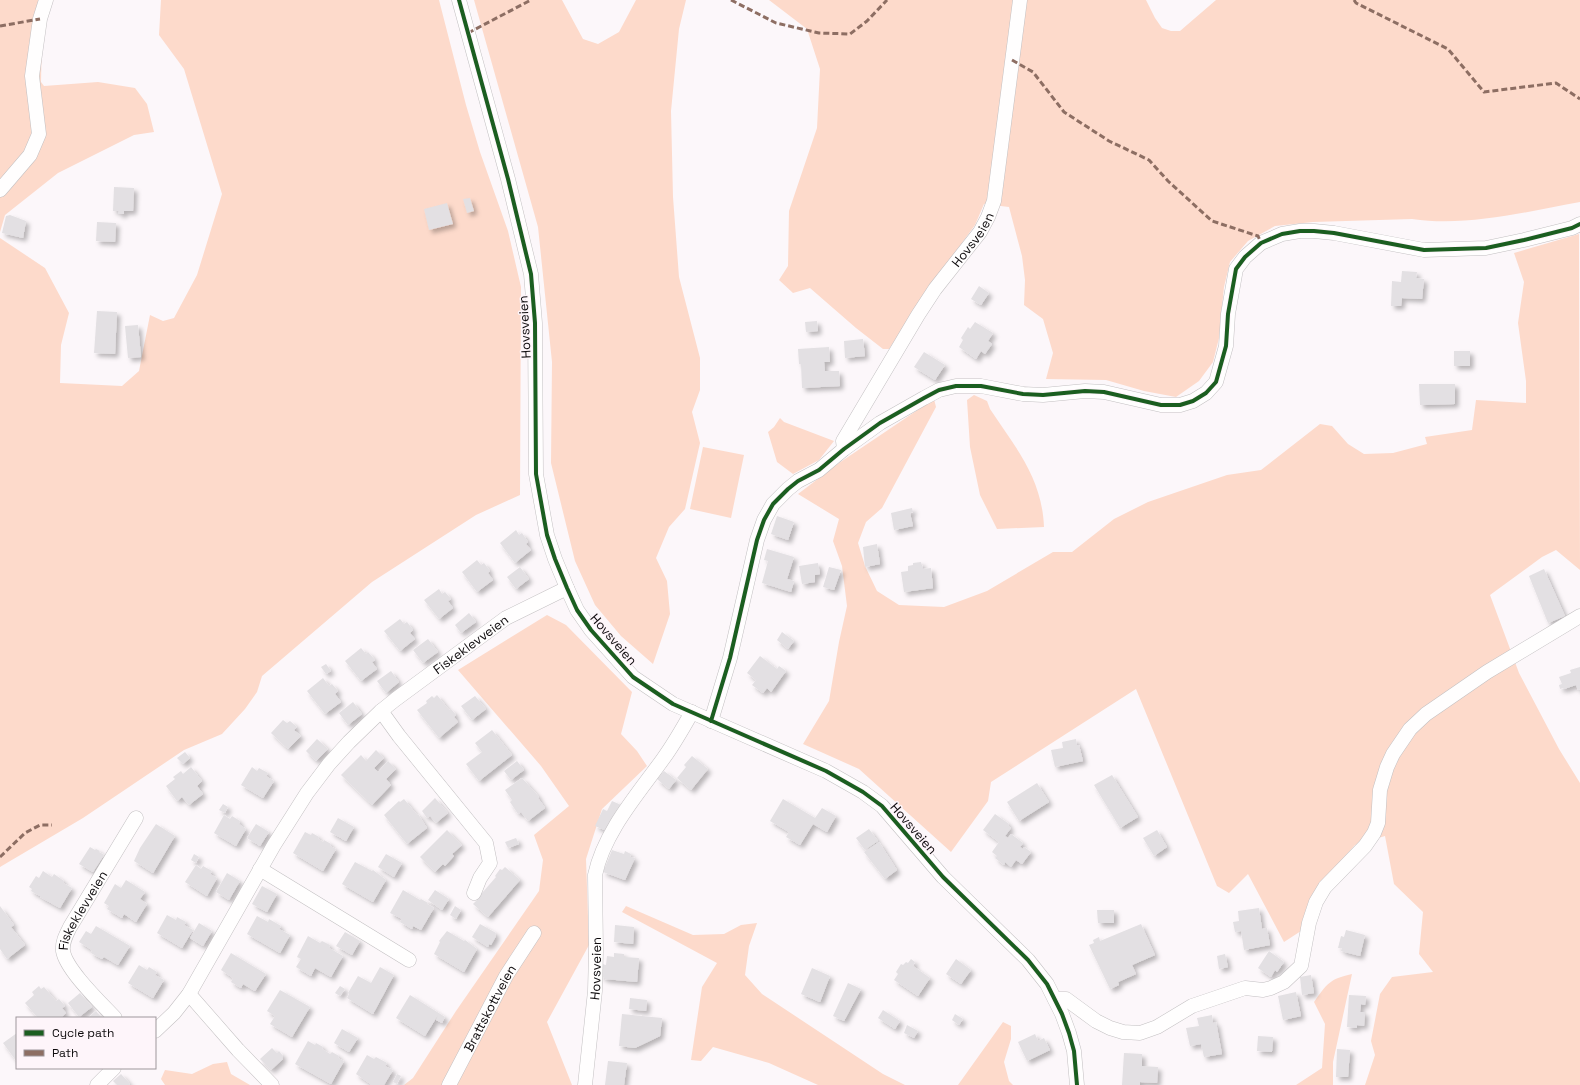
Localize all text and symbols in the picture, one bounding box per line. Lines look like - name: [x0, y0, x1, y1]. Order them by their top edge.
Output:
- street label: Hovsveien: [948, 210, 998, 270]
- street label: Hovsveien: [514, 295, 535, 359]
- street label: Hovsveien: [587, 610, 641, 669]
- street label: Fiskeklevveien: [430, 611, 512, 678]
- street label: Hovsveien: [887, 799, 941, 858]
- street label: Fiskeklevveien: [55, 867, 111, 951]
- street label: Hovsveien: [586, 937, 605, 1001]
- street label: Brattskottveien: [460, 962, 520, 1055]
- legend: [16, 1017, 156, 1069]
- text: Cycle path: [52, 1025, 114, 1041]
- text: Path: [52, 1045, 78, 1061]

